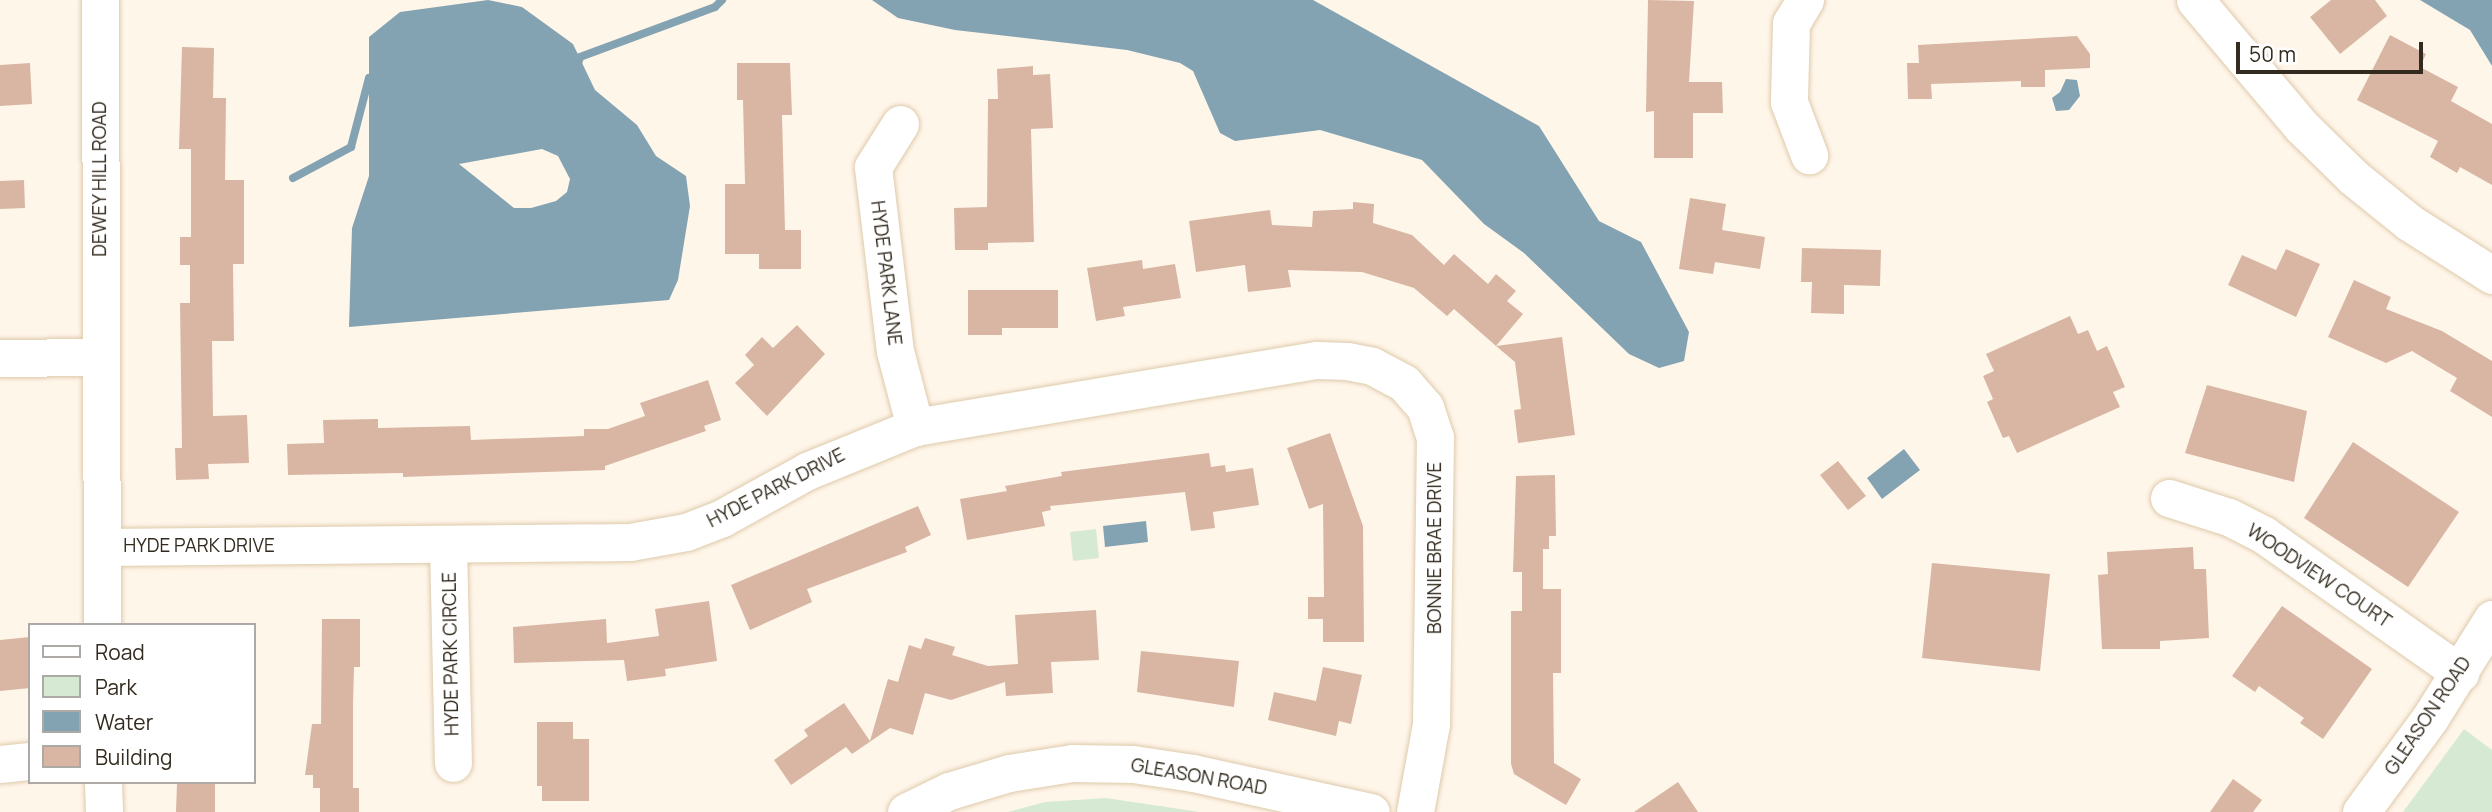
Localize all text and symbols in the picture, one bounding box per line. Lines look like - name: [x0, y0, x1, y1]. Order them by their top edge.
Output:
- scale bar: [2240, 28, 2427, 72]
- text: 50 m: [2249, 40, 2296, 68]
- street label: DEWEY HILL ROAD: [89, 100, 111, 258]
- street label: HYDE PARK LANE: [866, 199, 906, 347]
- street label: HYDE PARK DRIVE: [703, 443, 849, 533]
- street label: BONNIE BRAE DRIVE: [1424, 462, 1446, 634]
- street label: WOODVIEW COURT: [2242, 519, 2396, 633]
- street label: HYDE PARK DRIVE: [123, 535, 275, 557]
- street label: HYDE PARK CIRCLE: [438, 572, 464, 736]
- legend: [28, 623, 256, 784]
- text: Road: [95, 638, 145, 666]
- street label: GLEASON ROAD: [2380, 652, 2476, 780]
- text: Park: [95, 673, 137, 701]
- text: Water: [95, 708, 153, 736]
- text: Building: [95, 743, 172, 771]
- street label: GLEASON ROAD: [1129, 754, 1269, 800]

